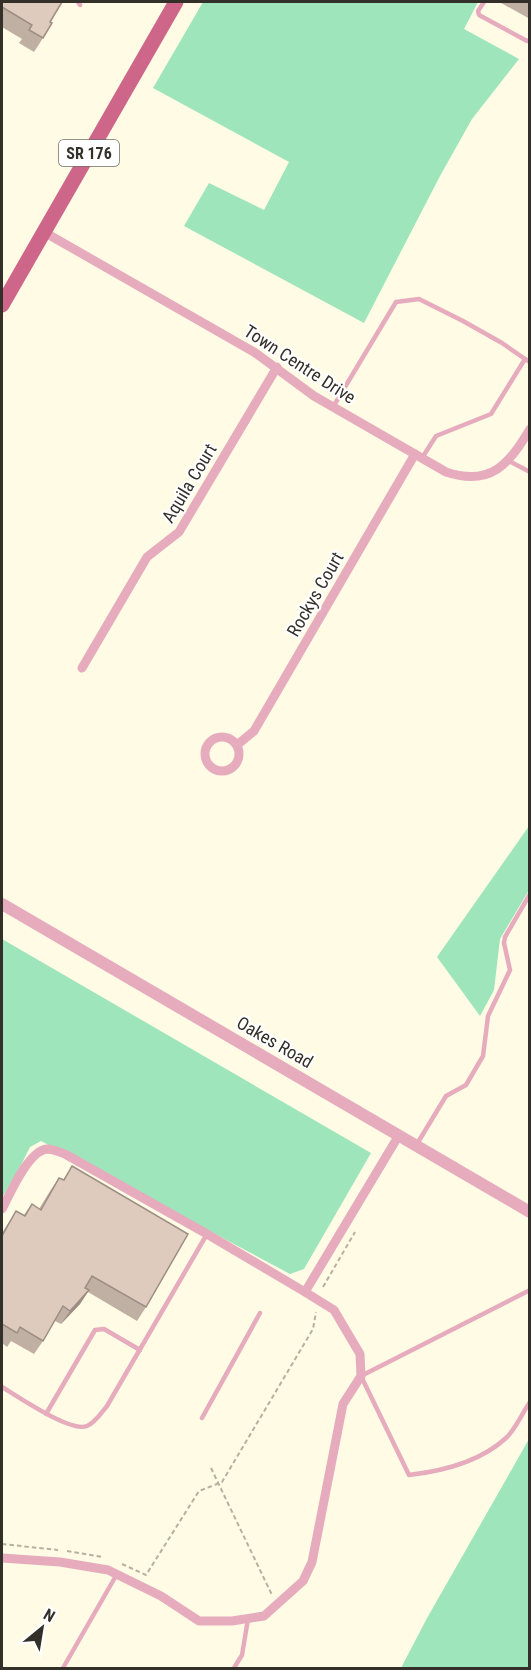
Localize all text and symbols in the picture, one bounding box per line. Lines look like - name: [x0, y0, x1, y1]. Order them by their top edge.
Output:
- road number: SR 176: [59, 140, 119, 166]
- street label: Town Centre Drive: [240, 320, 360, 408]
- street label: Aquila Court: [157, 440, 221, 526]
- street label: Rockys Court: [282, 548, 348, 640]
- street label: Oakes Road: [233, 1012, 317, 1072]
- north arrow: [12, 1598, 72, 1658]
- text: N: [40, 1605, 58, 1626]

